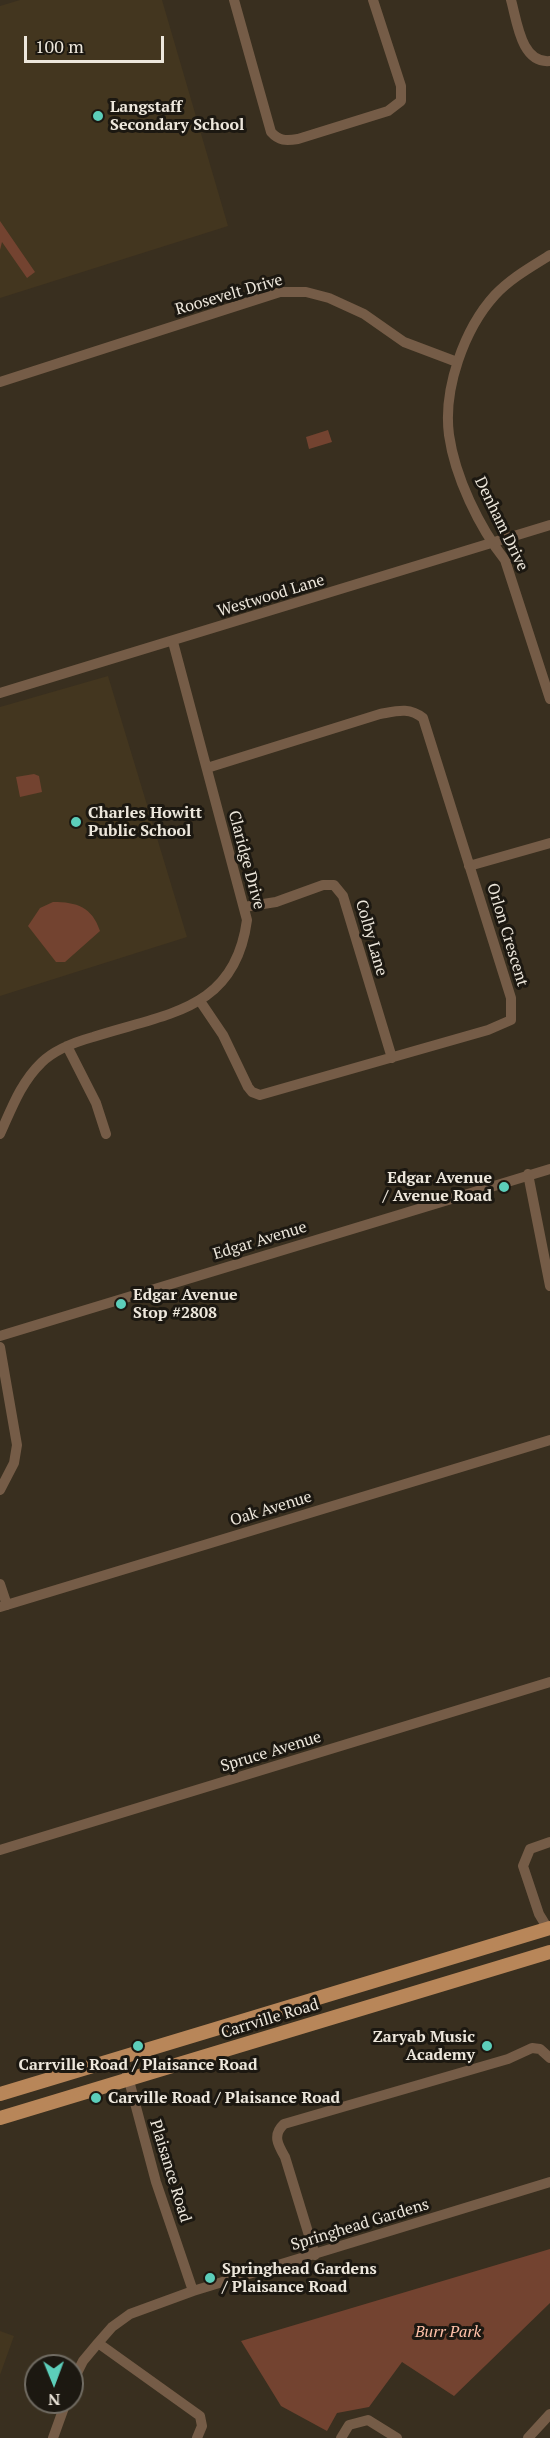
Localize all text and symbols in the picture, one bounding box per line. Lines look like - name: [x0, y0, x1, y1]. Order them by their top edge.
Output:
- scale bar: [27, 24, 166, 62]
- text: 100 m: [35, 34, 84, 58]
- place label: Langstaff Secondary School: [110, 97, 244, 135]
- marker: Langstaff Secondary School: [91, 109, 105, 123]
- street label: Roosevelt Drive: [173, 270, 285, 320]
- street label: Denham Drive: [470, 474, 532, 574]
- street label: Westwood Lane: [215, 571, 327, 621]
- place label: Charles Howitt Public School: [88, 803, 202, 841]
- street label: Claridge Drive: [224, 808, 268, 912]
- marker: Charles Howitt Public School: [69, 815, 83, 829]
- street label: Orlon Crescent: [482, 881, 532, 989]
- street label: Colby Lane: [351, 898, 391, 978]
- place label: Edgar Avenue / Avenue Road: [383, 1168, 492, 1206]
- marker: Edgar Avenue / Avenue Road: [497, 1180, 511, 1194]
- street label: Edgar Avenue: [211, 1218, 309, 1264]
- place label: Edgar Avenue Stop #2808: [133, 1285, 238, 1323]
- marker: Edgar Avenue Stop #2808: [114, 1297, 128, 1311]
- street label: Oak Avenue: [228, 1487, 314, 1531]
- street label: Spruce Avenue: [218, 1728, 324, 1776]
- street label: Carrville Road: [219, 1995, 321, 2043]
- place label: Zaryab Music Academy: [373, 2027, 475, 2065]
- marker: Carrville Road / Plaisance Road: [131, 2039, 145, 2053]
- marker: Zaryab Music Academy: [480, 2039, 494, 2053]
- place label: Carrville Road / Plaisance Road: [18, 2055, 258, 2075]
- place label: Carville Road / Plaisance Road: [108, 2088, 340, 2108]
- marker: Carville Road / Plaisance Road: [89, 2091, 103, 2105]
- street label: Plaisance Road: [145, 2117, 195, 2225]
- street label: Springhead Gardens: [289, 2195, 431, 2255]
- place label: Springhead Gardens / Plaisance Road: [222, 2259, 377, 2297]
- marker: Springhead Gardens / Plaisance Road: [203, 2271, 217, 2285]
- park label: Burr Park: [415, 2322, 481, 2342]
- north arrow: [24, 2354, 84, 2414]
- text: N: [48, 2389, 61, 2411]

